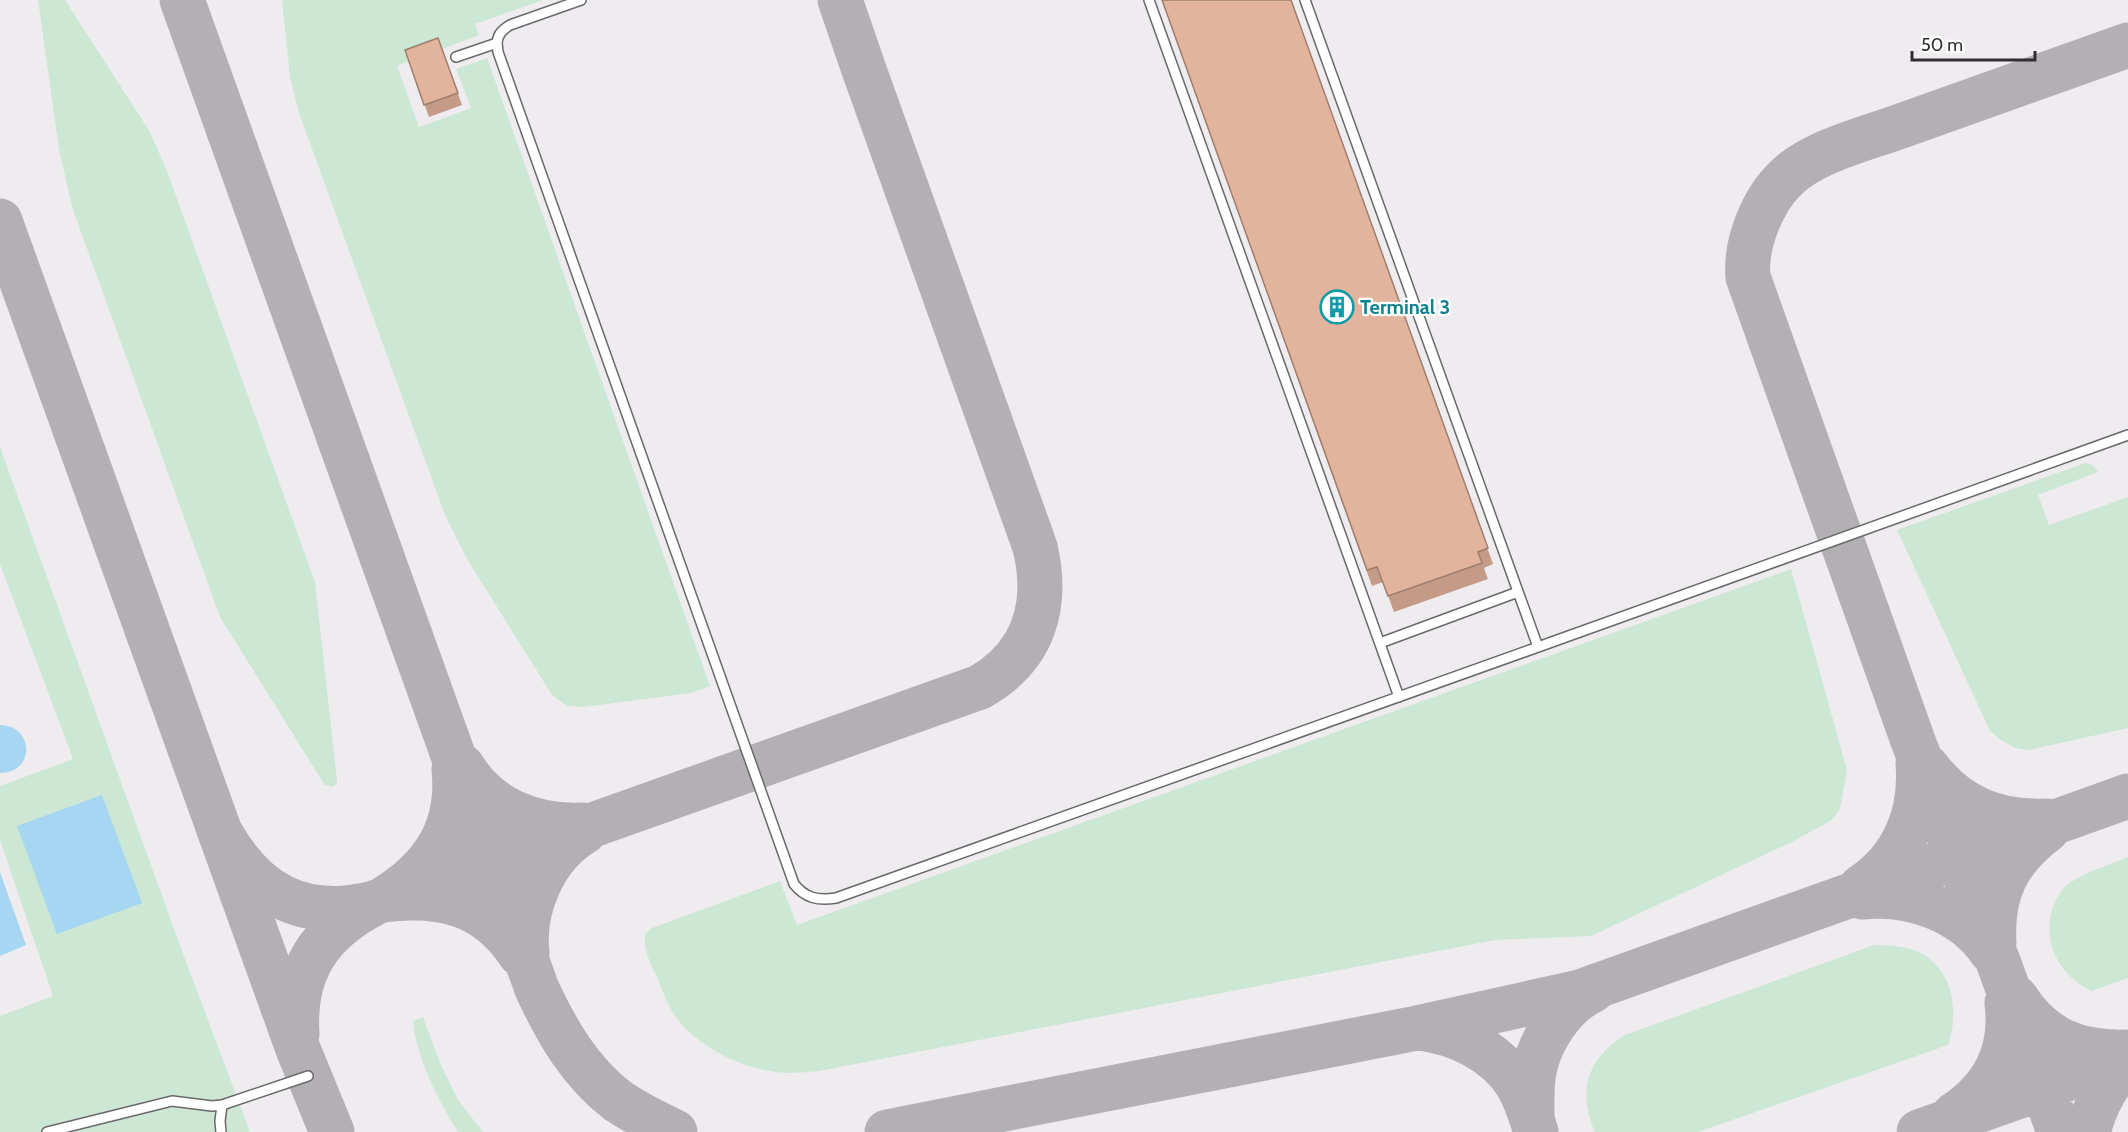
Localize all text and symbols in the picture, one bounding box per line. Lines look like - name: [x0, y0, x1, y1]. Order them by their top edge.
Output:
- scale bar: [1912, 24, 2035, 62]
- text: 50 m: [1921, 34, 1963, 56]
- building icon: Terminal 3: [1319, 289, 1355, 325]
- place label: Terminal 3: [1360, 295, 1450, 319]

